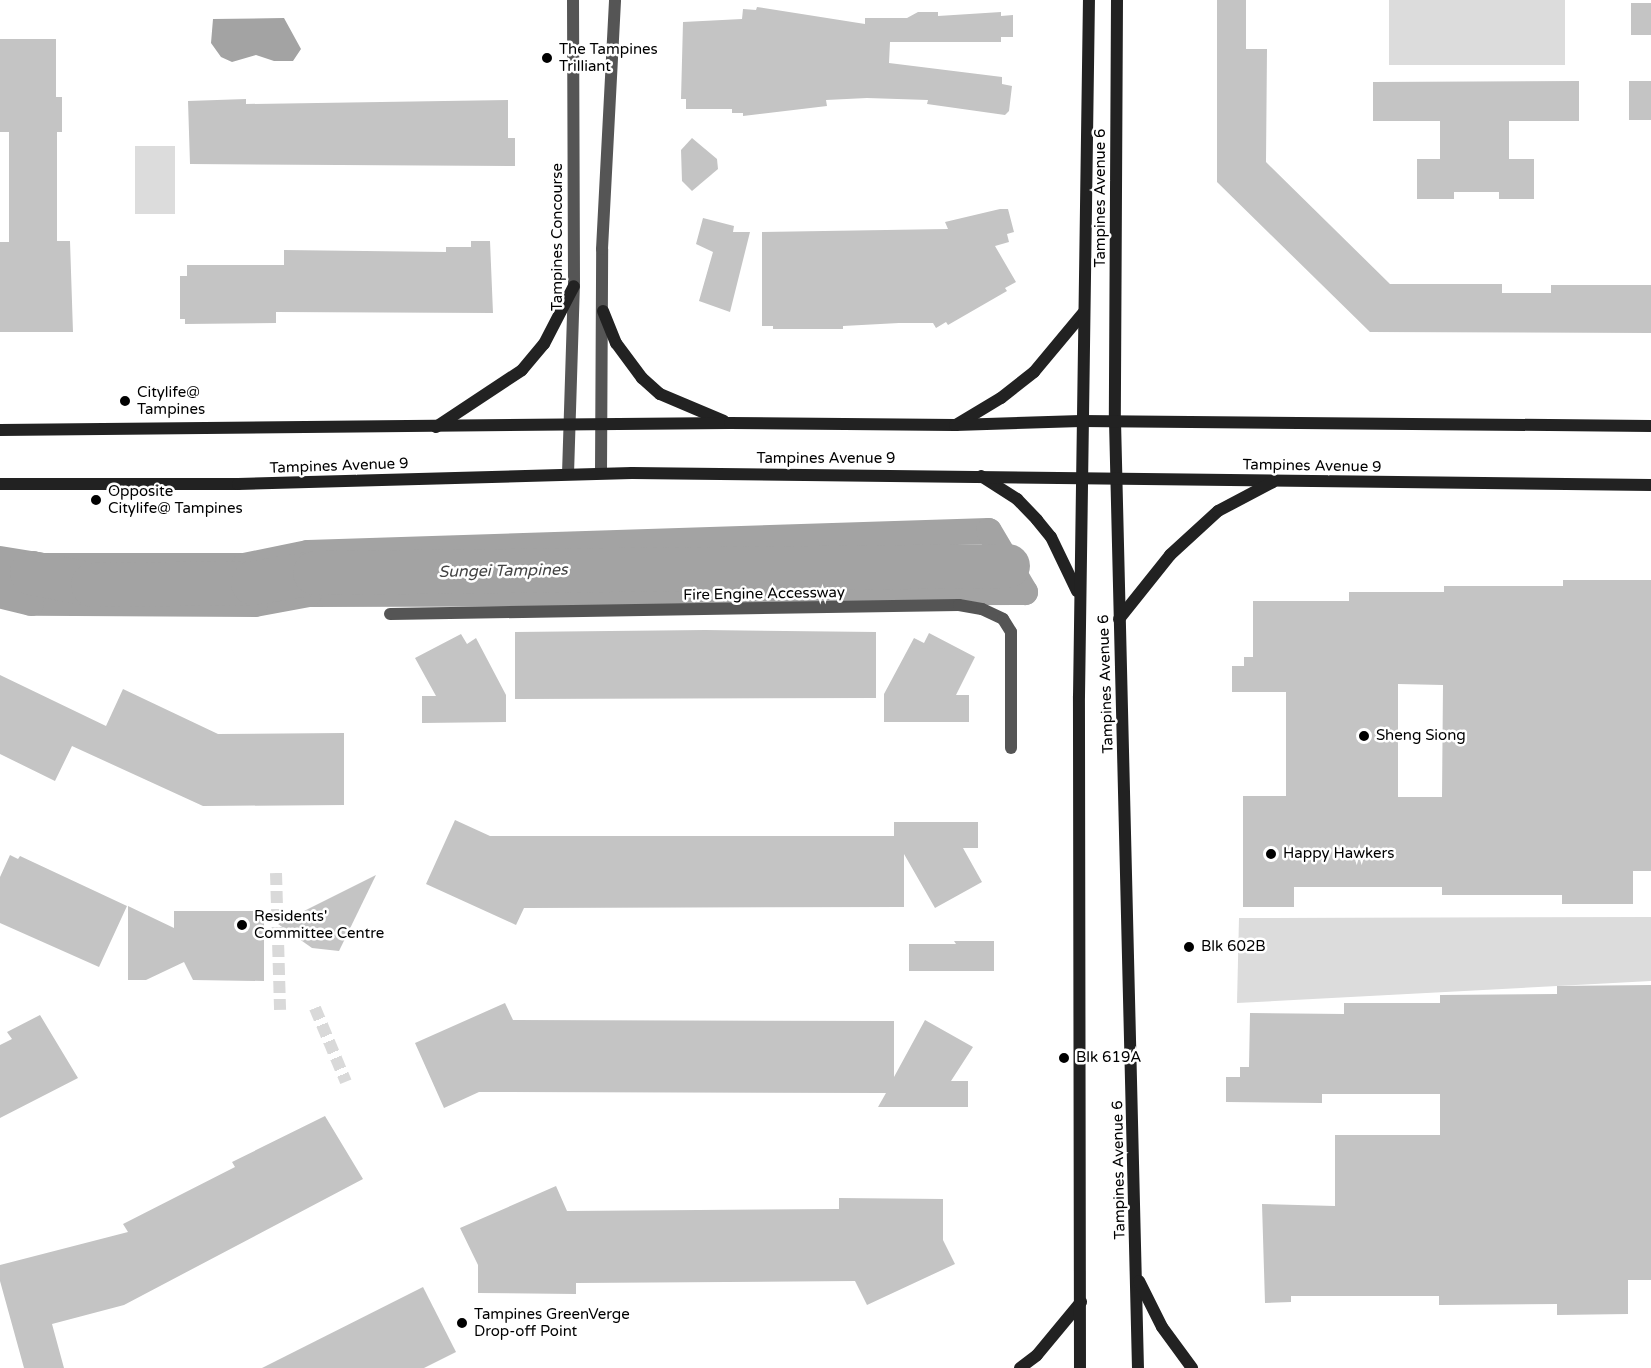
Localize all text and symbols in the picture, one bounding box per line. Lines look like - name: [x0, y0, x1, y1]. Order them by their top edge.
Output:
- place label: The Tampines Trilliant: [559, 40, 658, 75]
- marker: The Tampines Trilliant: [540, 51, 554, 65]
- street label: Tampines Avenue 6: [1092, 128, 1110, 268]
- street label: Tampines Concourse: [549, 163, 567, 311]
- place label: Citylife@ Tampines: [137, 383, 205, 418]
- marker: Citylife@ Tampines: [118, 394, 132, 408]
- street label: Tampines Avenue 9: [756, 450, 896, 468]
- street label: Tampines Avenue 9: [269, 455, 409, 477]
- street label: Tampines Avenue 9: [1242, 456, 1382, 476]
- place label: Opposite Citylife@ Tampines: [108, 482, 243, 517]
- marker: Opposite Citylife@ Tampines: [89, 493, 103, 507]
- water label: Sungei Tampines: [438, 560, 568, 582]
- street label: Fire Engine Accessway: [683, 584, 845, 604]
- street label: Tampines Avenue 6: [1095, 614, 1117, 754]
- place label: Sheng Siong: [1376, 727, 1466, 745]
- marker: Sheng Siong: [1357, 729, 1371, 743]
- place label: Happy Hawkers: [1283, 845, 1395, 863]
- marker: Happy Hawkers: [1264, 847, 1278, 861]
- place label: Residents' Committee Centre: [254, 907, 384, 942]
- marker: Residents' Committee Centre: [235, 918, 249, 932]
- place label: Blk 602B: [1201, 938, 1266, 956]
- marker: Blk 602B: [1182, 940, 1196, 954]
- place label: Blk 619A: [1076, 1049, 1142, 1067]
- marker: Blk 619A: [1057, 1051, 1071, 1065]
- street label: Tampines Avenue 6: [1109, 1100, 1129, 1240]
- place label: Tampines GreenVerge Drop-off Point: [474, 1305, 630, 1340]
- marker: Tampines GreenVerge Drop-off Point: [455, 1316, 469, 1330]

